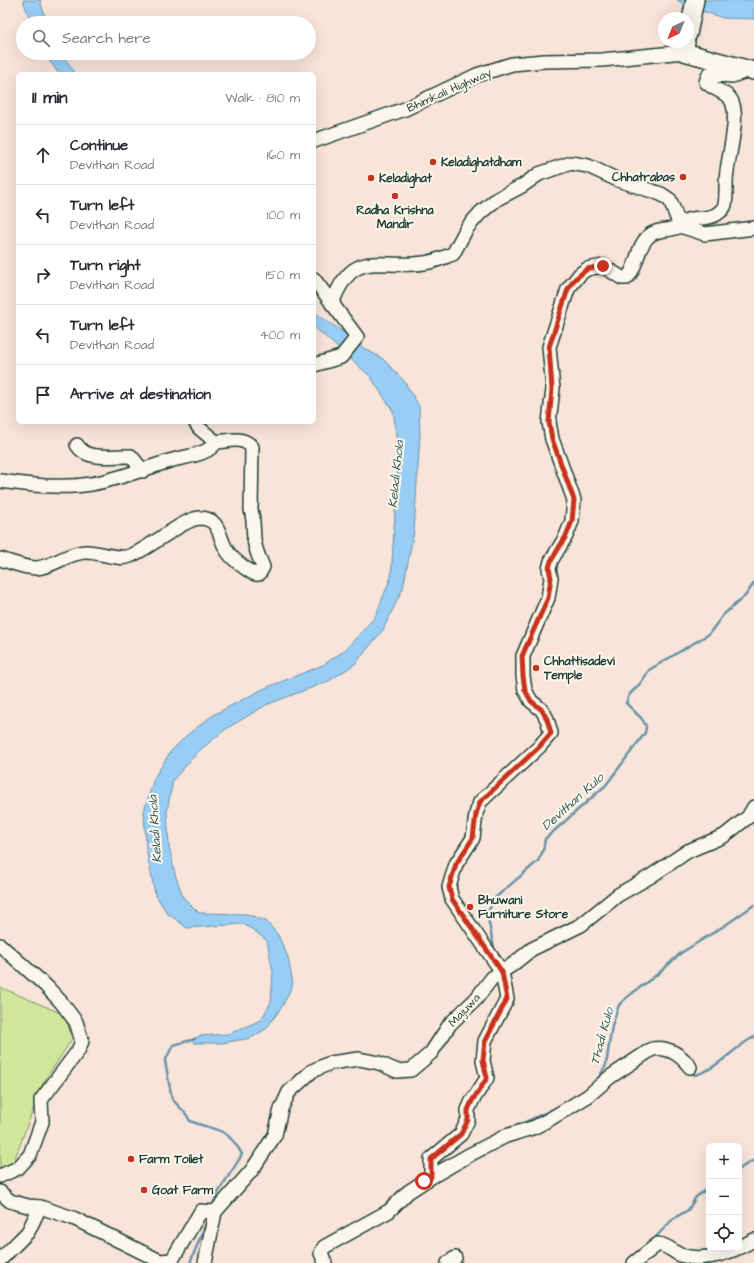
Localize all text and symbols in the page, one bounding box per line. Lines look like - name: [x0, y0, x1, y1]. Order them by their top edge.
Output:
- north arrow: [658, 12, 694, 48]
- search box: [16, 16, 316, 60]
- icon: search: [30, 27, 52, 49]
- text: Search here: [62, 28, 151, 49]
- street label: Bhimkali Highway: [404, 64, 495, 118]
- text: 11 min: [32, 86, 67, 110]
- text: Walk · 810 m: [225, 89, 300, 107]
- text: Continue: [70, 135, 128, 156]
- icon: ahead: [32, 144, 54, 166]
- text: 160 m: [267, 146, 300, 164]
- place label: Keladighatdham: [441, 154, 522, 173]
- text: Devithan Road: [70, 156, 154, 174]
- marker: Keladighatdham: [428, 157, 438, 167]
- place label: Chhatrabas: [612, 169, 675, 186]
- place label: Keladighat: [379, 170, 432, 189]
- marker: Chhatrabas: [678, 172, 688, 182]
- marker: Keladighat: [366, 173, 376, 183]
- marker: Radha Krishna Mandir: [390, 191, 400, 201]
- text: Turn left: [70, 195, 134, 216]
- place label: Radha Krishna Mandir: [356, 202, 435, 233]
- icon: left: [32, 204, 54, 226]
- text: 100 m: [267, 206, 300, 224]
- text: Devithan Road: [70, 216, 154, 234]
- text: Turn right: [70, 255, 141, 276]
- route end: [594, 257, 612, 275]
- icon: right: [32, 264, 54, 286]
- text: 150 m: [266, 266, 300, 284]
- text: Devithan Road: [70, 276, 154, 294]
- text: Turn left: [70, 315, 134, 336]
- icon: left: [32, 324, 54, 346]
- text: 400 m: [259, 326, 300, 344]
- text: Devithan Road: [70, 336, 154, 354]
- icon: arrive: [32, 384, 54, 406]
- text: Arrive at destination: [70, 384, 211, 405]
- water label: Keladi Khola: [384, 438, 409, 509]
- place label: Chhattisadevi Temple: [543, 653, 615, 685]
- marker: Chhattisadevi Temple: [531, 663, 541, 673]
- water label: Devithan Kulo: [538, 768, 609, 835]
- water label: Keladi Khola: [144, 793, 166, 863]
- place label: Bhuwani Furniture Store: [478, 892, 569, 923]
- marker: Bhuwani Furniture Store: [465, 902, 475, 912]
- street label: Majuwa: [444, 990, 484, 1031]
- water label: Thadi Kulo: [586, 1004, 619, 1067]
- map controls: [706, 1143, 742, 1251]
- button: +: [706, 1143, 742, 1179]
- place label: Farm Toilet: [139, 1151, 204, 1168]
- marker: Farm Toilet: [126, 1154, 136, 1164]
- route start: [415, 1172, 433, 1190]
- button: −: [706, 1179, 742, 1215]
- place label: Goat Farm: [152, 1182, 214, 1199]
- marker: Goat Farm: [139, 1185, 149, 1195]
- button: locate: [706, 1215, 742, 1251]

